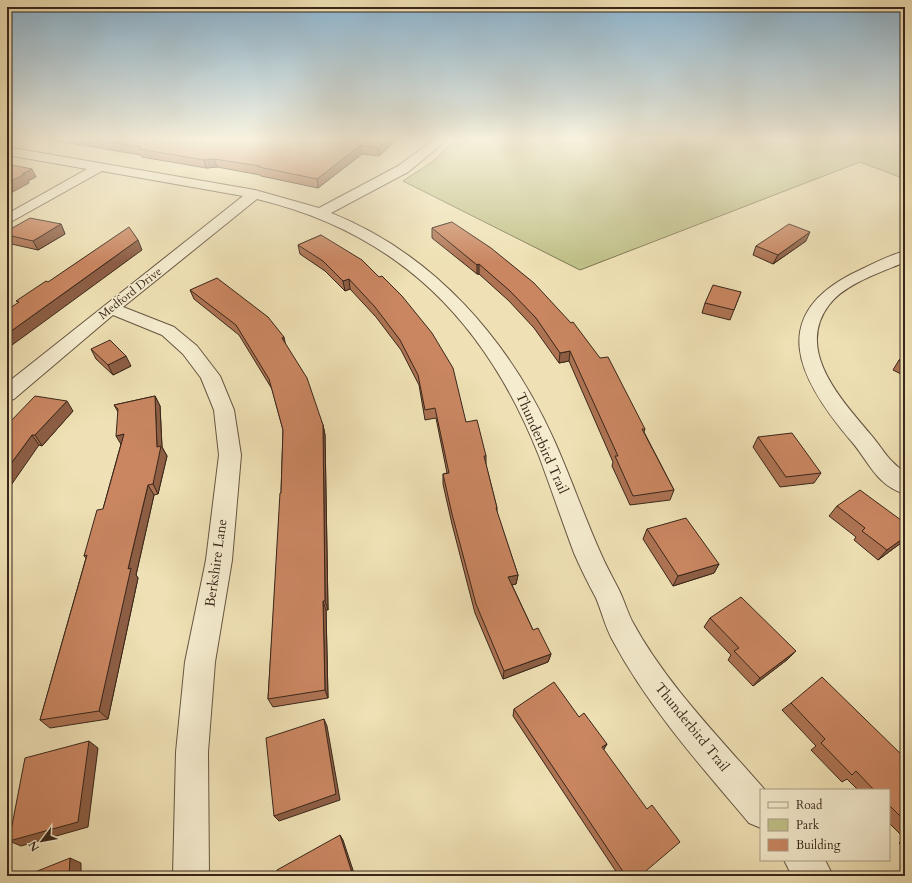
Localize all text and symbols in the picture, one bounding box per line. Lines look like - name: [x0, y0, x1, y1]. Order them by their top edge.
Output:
- street label: Medford Drive: [95, 263, 165, 323]
- street label: Thunderbird Trail: [511, 389, 573, 497]
- street label: Berkshire Lane: [200, 518, 232, 608]
- street label: Thunderbird Trail: [650, 679, 734, 776]
- legend: [760, 789, 890, 861]
- text: Road: [796, 797, 823, 813]
- text: Park: [796, 817, 820, 833]
- north arrow: [22, 821, 62, 861]
- text: Building: [796, 837, 841, 853]
- text: N: [25, 838, 43, 854]

